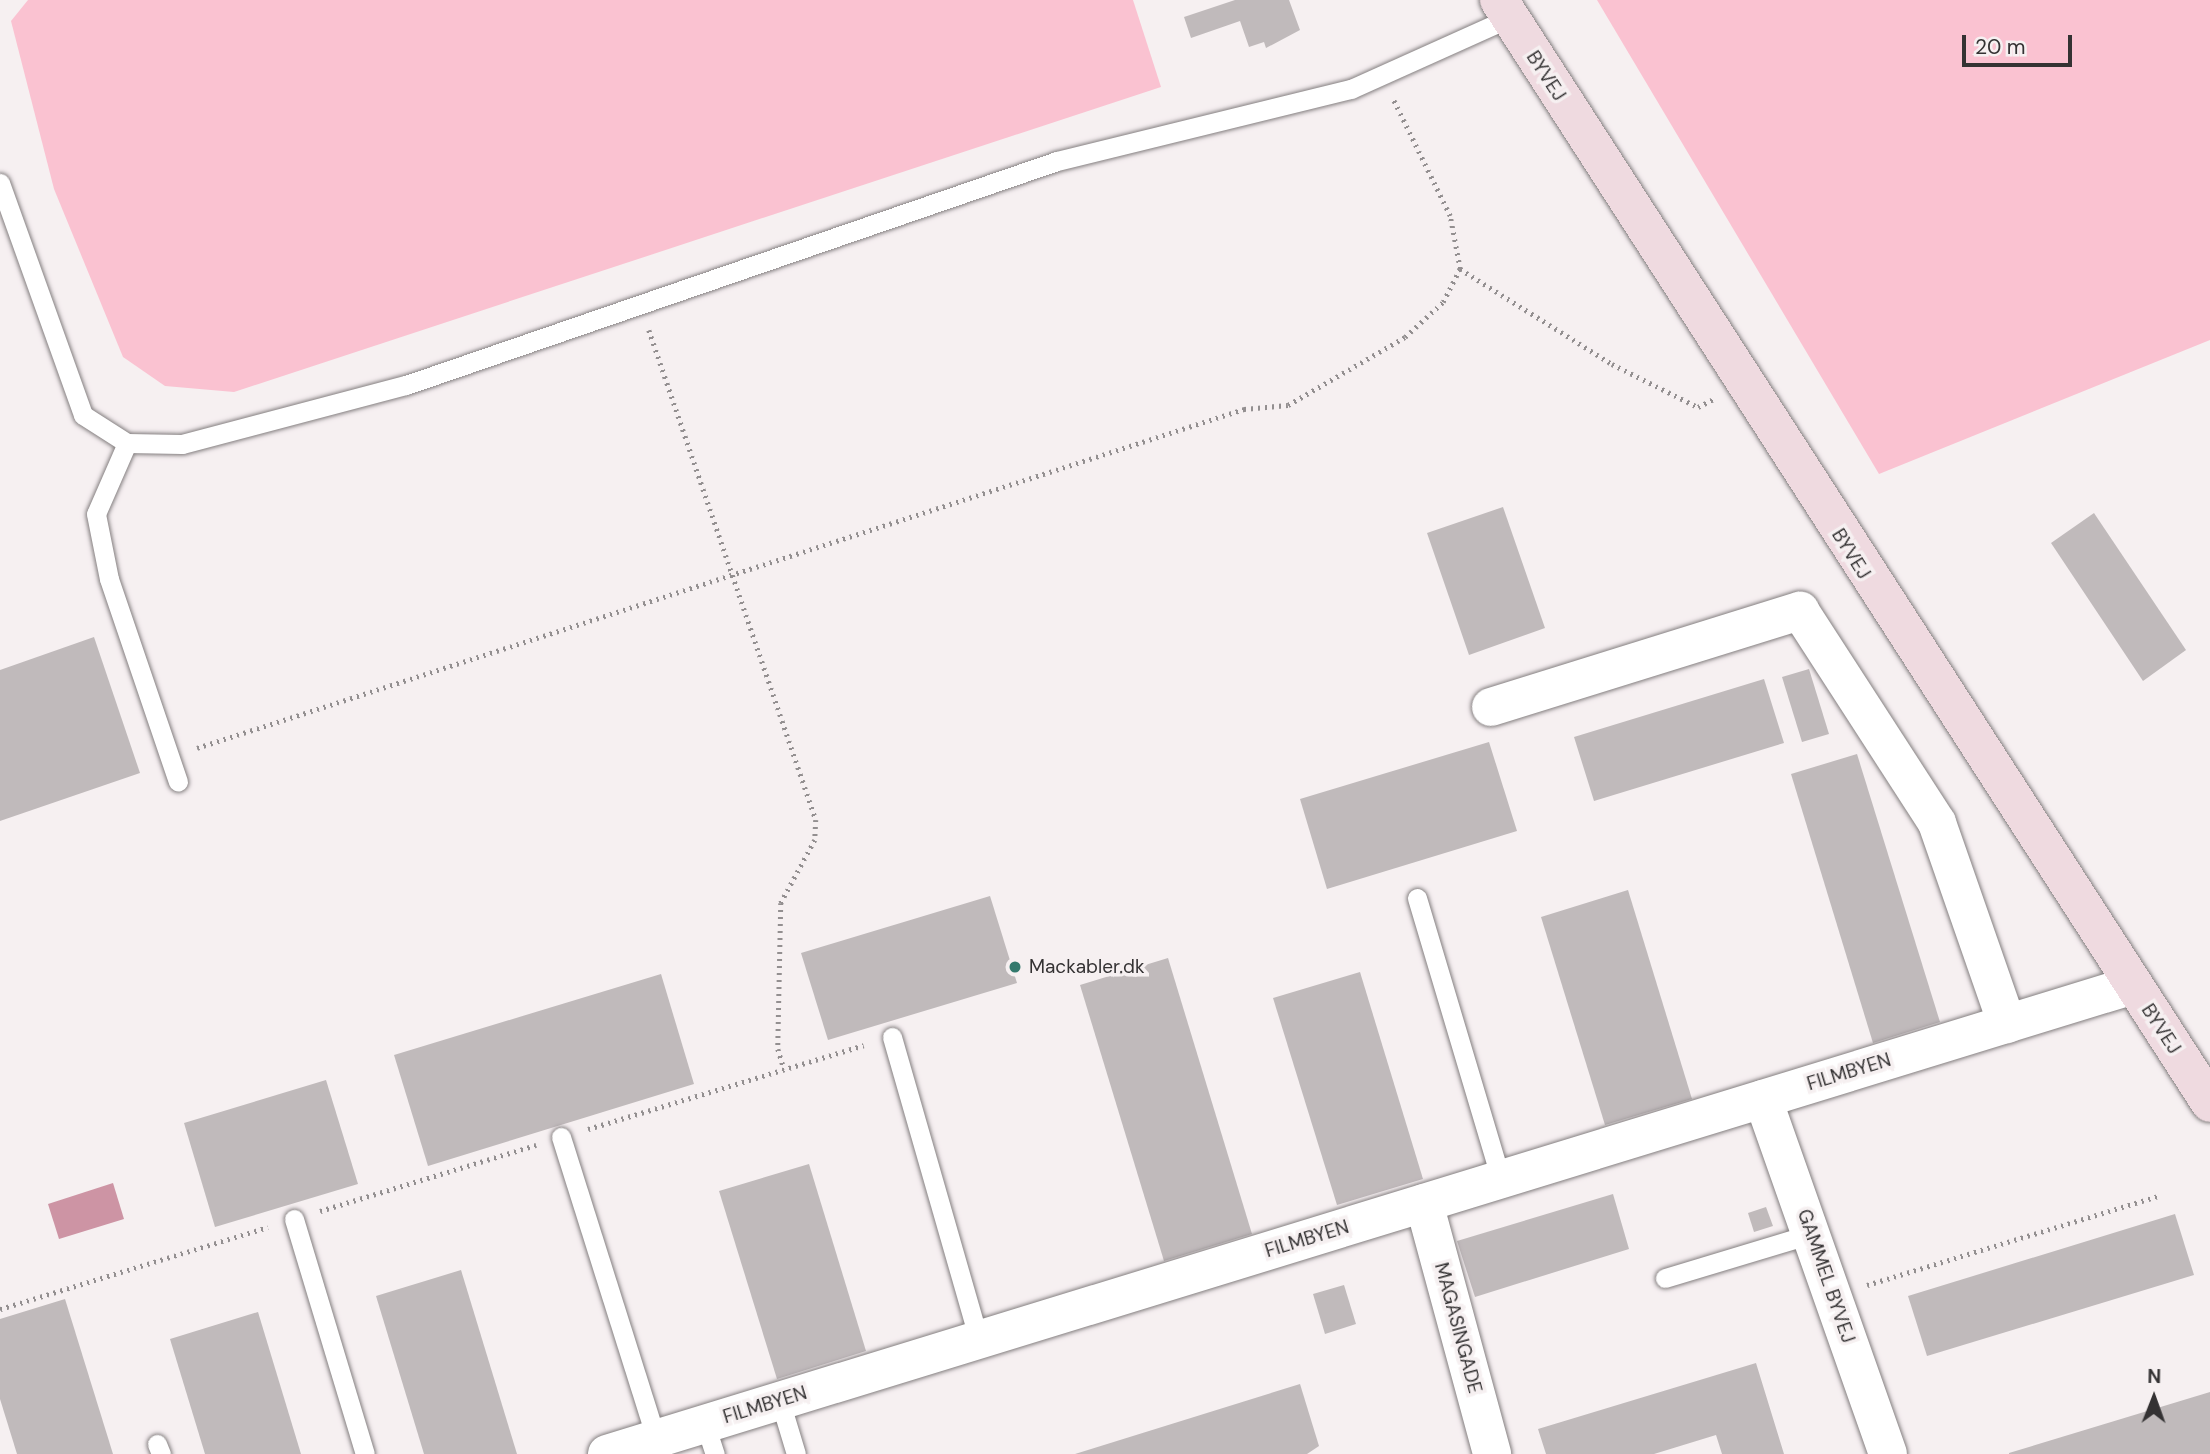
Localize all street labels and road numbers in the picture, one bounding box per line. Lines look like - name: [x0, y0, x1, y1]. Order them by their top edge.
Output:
- street label: BYVEJ: [1521, 47, 1571, 105]
- street label: BYVEJ: [1827, 525, 1875, 583]
- street label: BYVEJ: [2136, 1000, 2186, 1058]
- street label: FILMBYEN: [1804, 1048, 1894, 1096]
- street label: GAMMEL BYVEJ: [1792, 1206, 1860, 1346]
- street label: FILMBYEN: [1262, 1215, 1352, 1263]
- street label: MAGASINGADE: [1430, 1260, 1486, 1396]
- street label: FILMBYEN: [720, 1381, 810, 1429]

